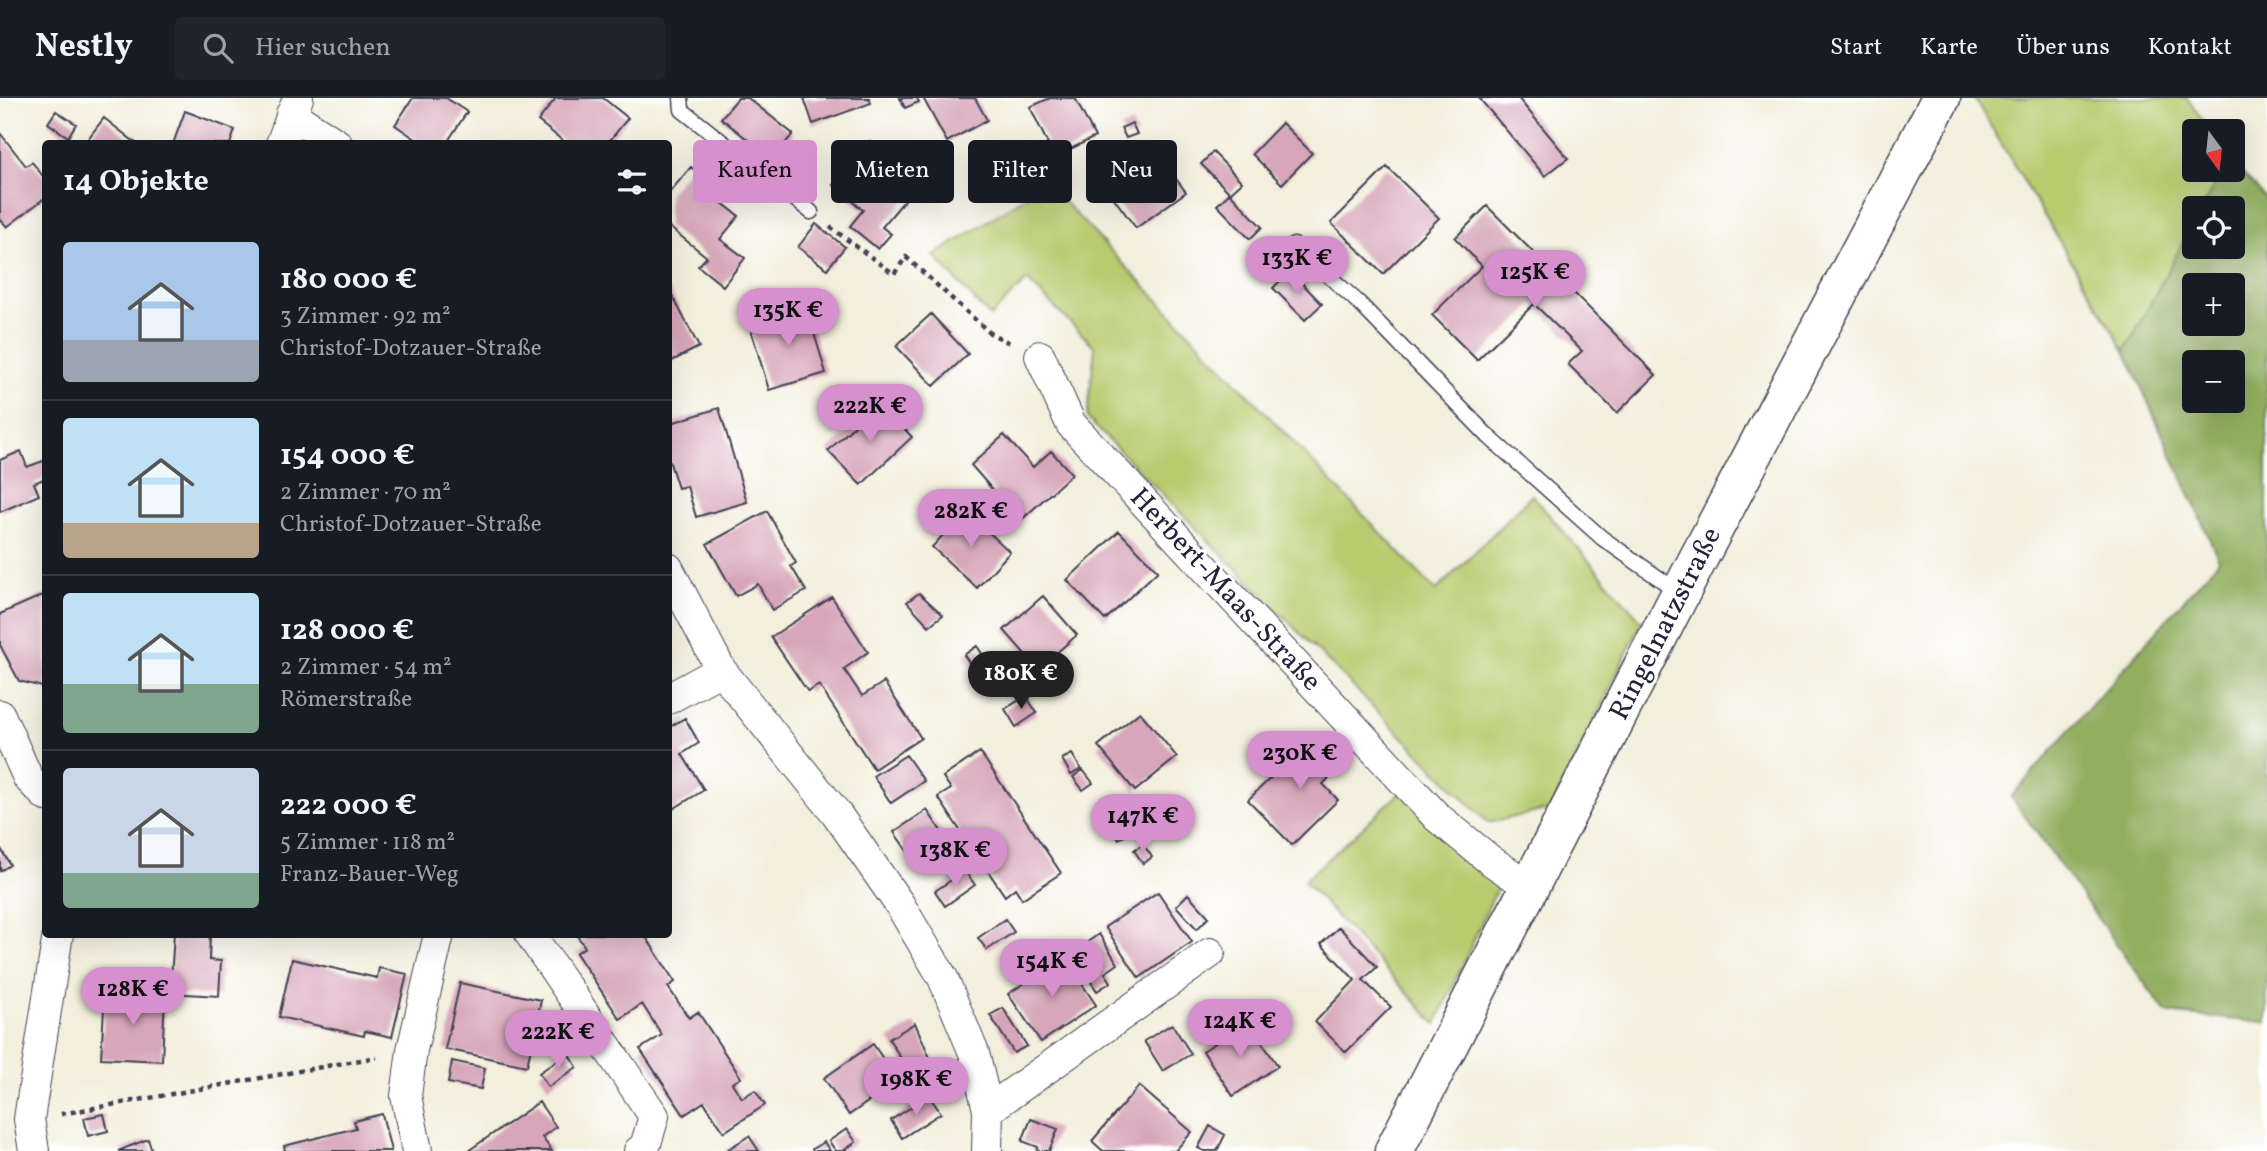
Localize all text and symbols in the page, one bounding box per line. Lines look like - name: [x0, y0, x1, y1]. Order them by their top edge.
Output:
- search box: [175, 17, 665, 80]
- text: Nestly: [35, 25, 133, 71]
- icon: search: [199, 29, 237, 67]
- text: Hier suchen: [255, 30, 391, 66]
- text: Start: [1830, 31, 1882, 65]
- text: Karte: [1920, 31, 1978, 65]
- text: Über uns: [2016, 31, 2110, 65]
- text: Kontakt: [2148, 31, 2232, 65]
- north arrow: [2182, 119, 2245, 182]
- map controls: [2182, 119, 2245, 413]
- chip: Kaufen: [693, 140, 817, 203]
- chip: Mieten: [831, 140, 954, 203]
- chip: Filter: [968, 140, 1072, 203]
- chip: Neu: [1086, 140, 1177, 203]
- text: 14 Objekte: [63, 161, 209, 203]
- icon: filters: [613, 163, 651, 201]
- button: locate: [2182, 196, 2245, 259]
- pin: 133K €: [1240, 236, 1354, 296]
- text: 133K €: [1262, 243, 1332, 275]
- pin: 125K €: [1478, 250, 1592, 310]
- text: 125K €: [1500, 257, 1570, 289]
- text: 180 000 €: [280, 259, 417, 301]
- icon: home: [119, 270, 203, 354]
- button: +: [2182, 273, 2245, 336]
- pin: 135K €: [731, 288, 845, 348]
- text: 135K €: [753, 295, 823, 327]
- text: 3 Zimmer · 92 m²: [280, 301, 451, 333]
- text: Christof-Dotzauer-Straße: [280, 333, 542, 365]
- button: −: [2182, 350, 2245, 413]
- pin: 222K €: [813, 384, 927, 444]
- text: 222K €: [833, 391, 907, 423]
- text: 154 000 €: [280, 435, 415, 477]
- icon: home: [119, 446, 203, 530]
- text: 2 Zimmer · 70 m²: [280, 477, 451, 509]
- street label: Herbert-Maas-Straße: [1120, 480, 1330, 700]
- pin: 282K €: [914, 490, 1028, 549]
- text: 282K €: [934, 496, 1008, 528]
- text: Christof-Dotzauer-Straße: [280, 509, 542, 541]
- street label: Ringelnatzstraße: [1601, 521, 1731, 727]
- text: 128 000 €: [280, 610, 414, 652]
- icon: home: [119, 621, 203, 705]
- text: 2 Zimmer · 54 m²: [280, 652, 452, 684]
- pin: 180K €: [964, 652, 1078, 711]
- text: 180K €: [984, 658, 1058, 690]
- text: Römerstraße: [280, 684, 412, 716]
- pin: 230K €: [1243, 732, 1357, 791]
- text: 230K €: [1262, 738, 1338, 770]
- text: 222 000 €: [280, 785, 417, 827]
- pin: 147K €: [1086, 794, 1200, 854]
- icon: home: [119, 796, 203, 880]
- text: 147K €: [1107, 801, 1179, 833]
- text: 5 Zimmer · 118 m²: [280, 827, 455, 859]
- pin: 138K €: [898, 828, 1012, 888]
- text: 138K €: [919, 835, 991, 867]
- text: Franz-Bauer-Weg: [280, 859, 459, 891]
- pin: 154K €: [995, 940, 1109, 999]
- text: 154K €: [1016, 946, 1088, 978]
- pin: 128K €: [76, 968, 190, 1027]
- text: 128K €: [97, 974, 169, 1006]
- pin: 124K €: [1183, 1000, 1297, 1059]
- text: 124K €: [1203, 1006, 1277, 1038]
- pin: 222K €: [501, 1010, 615, 1070]
- text: 222K €: [521, 1017, 595, 1049]
- pin: 198K €: [859, 1058, 973, 1117]
- text: 198K €: [880, 1064, 952, 1096]

